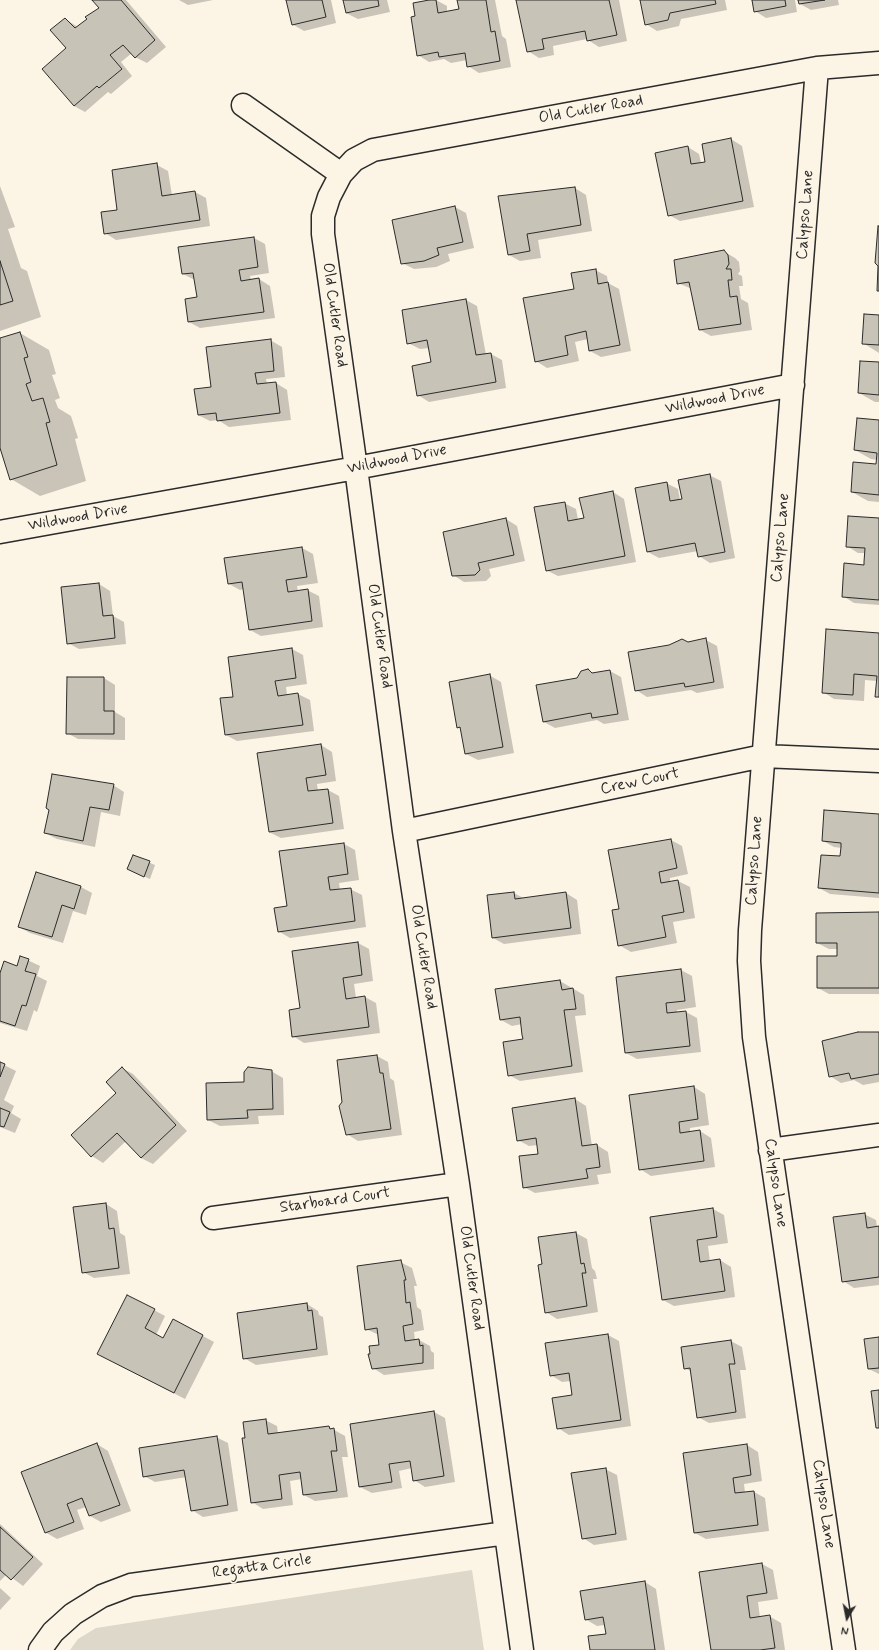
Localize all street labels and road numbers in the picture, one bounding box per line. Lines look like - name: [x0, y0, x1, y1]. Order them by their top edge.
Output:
- street label: Old Cutler Road: [537, 91, 645, 129]
- street label: Calypso Lane: [793, 169, 819, 261]
- street label: Old Cutler Road: [317, 261, 351, 369]
- street label: Wildwood Drive: [663, 381, 767, 419]
- street label: Wildwood Drive: [345, 441, 449, 479]
- street label: Calypso Lane: [768, 492, 794, 584]
- street label: Wildwood Drive: [26, 500, 130, 536]
- street label: Old Cutler Road: [362, 582, 396, 690]
- street label: Crew Court: [599, 764, 681, 800]
- street label: Calypso Lane: [742, 815, 768, 907]
- street label: Old Cutler Road: [405, 903, 441, 1011]
- street label: Calypso Lane: [759, 1137, 791, 1229]
- street label: Starboard Court: [278, 1184, 392, 1218]
- street label: Old Cutler Road: [454, 1224, 488, 1332]
- street label: Calypso Lane: [807, 1458, 839, 1550]
- street label: Regatta Circle: [211, 1551, 313, 1583]

